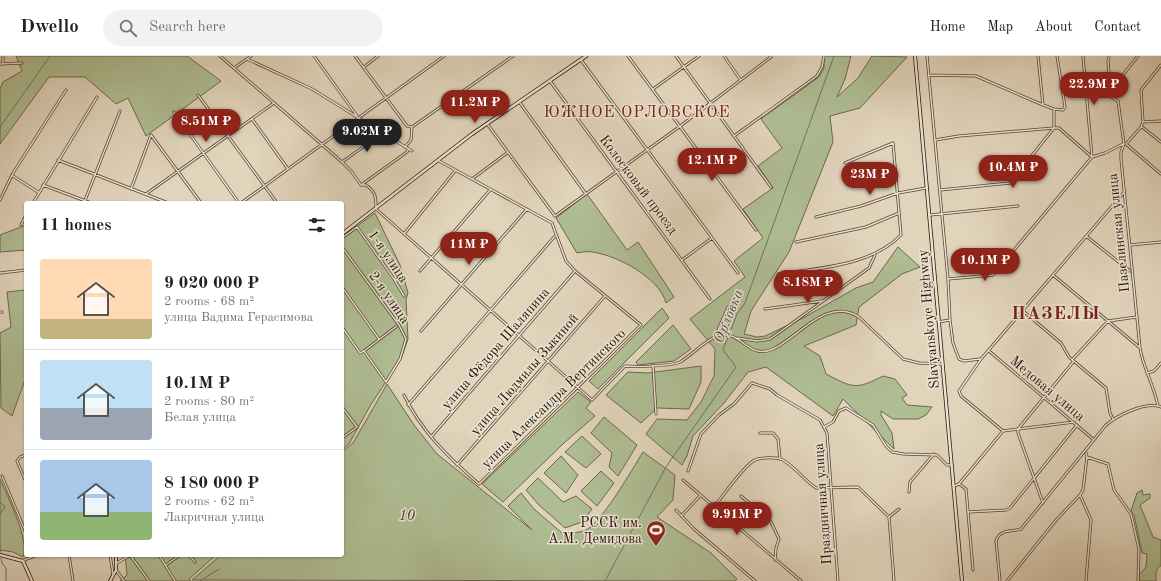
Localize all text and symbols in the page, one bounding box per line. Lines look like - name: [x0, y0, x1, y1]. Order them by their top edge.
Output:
- search box: [103, 10, 383, 46]
- icon: search: [117, 17, 139, 39]
- text: Dwello: [20, 18, 79, 37]
- text: Search here: [149, 20, 226, 35]
- text: Home: [930, 20, 965, 34]
- text: Map: [987, 20, 1013, 34]
- text: About: [1035, 20, 1072, 34]
- text: Contact: [1094, 20, 1141, 34]
- pin: 22.9M ₽: [1057, 72, 1131, 106]
- text: 22.9M ₽: [1069, 78, 1119, 91]
- pin: 11.2M ₽: [438, 90, 512, 124]
- text: 11.2M ₽: [450, 96, 500, 109]
- district label: ЮЖНОЕ ОРЛОВСКОЕ: [544, 105, 730, 121]
- pin: 8.51M ₽: [169, 109, 243, 143]
- text: 8.51M ₽: [181, 115, 231, 128]
- pin: 9.02M ₽: [330, 119, 404, 153]
- text: 9.02M ₽: [342, 125, 392, 138]
- street label: Колосковый проезд: [597, 133, 680, 237]
- pin: 12.1M ₽: [675, 148, 749, 182]
- text: 12.1M ₽: [687, 154, 737, 167]
- pin: 10.4M ₽: [976, 155, 1050, 189]
- text: 10.4M ₽: [988, 161, 1038, 174]
- pin: 23M ₽: [842, 162, 898, 196]
- text: 23M ₽: [850, 168, 890, 181]
- street label: Пазелинская улица: [1106, 173, 1132, 293]
- icon: filters: [306, 214, 328, 236]
- text: 11 homes: [40, 217, 112, 234]
- street label: 1-я улица: [366, 228, 411, 286]
- pin: 11M ₽: [441, 232, 497, 266]
- text: 11M ₽: [449, 238, 489, 251]
- street label: Slavyanskoye Highway: [916, 248, 942, 389]
- pin: 10.1M ₽: [948, 248, 1022, 282]
- text: 10.1M ₽: [960, 254, 1010, 267]
- street label: 2-я улица: [366, 269, 412, 326]
- pin: 8.18M ₽: [771, 270, 845, 304]
- icon: home: [72, 275, 120, 323]
- text: 9 020 000 ₽: [164, 275, 259, 292]
- text: 8.18M ₽: [783, 276, 833, 289]
- street label: улица Фёдора Шаляпина: [439, 285, 552, 412]
- water label: Орловка: [712, 288, 747, 345]
- text: 2 rooms · 68 m²: [164, 295, 254, 308]
- district label: ПАЗЕЛЫ: [1011, 305, 1101, 323]
- text: улица Вадима Герасимова: [164, 311, 313, 324]
- street label: улица Людмилы Зыкиной: [468, 311, 581, 438]
- street label: улица Александра Вертинского: [479, 326, 628, 471]
- street label: Медовая улица: [1007, 354, 1087, 424]
- text: 10.1M ₽: [164, 375, 230, 392]
- icon: home: [72, 376, 120, 424]
- text: 2 rooms · 80 m²: [164, 395, 254, 408]
- text: Белая улица: [164, 411, 236, 424]
- street label: Праздничная улица: [812, 443, 834, 565]
- text: 8 180 000 ₽: [164, 475, 259, 492]
- icon: home: [72, 476, 120, 524]
- text: 2 rooms · 62 m²: [164, 495, 254, 508]
- pin: 9.91M ₽: [700, 502, 774, 536]
- text: 9.91M ₽: [712, 508, 762, 521]
- park label: 10: [399, 509, 415, 523]
- text: Лакричная улица: [164, 511, 265, 524]
- place label: РССК им. А.М. Демидова: [548, 516, 642, 546]
- sports icon: РССК им. А.М. Демидова: [645, 519, 667, 547]

